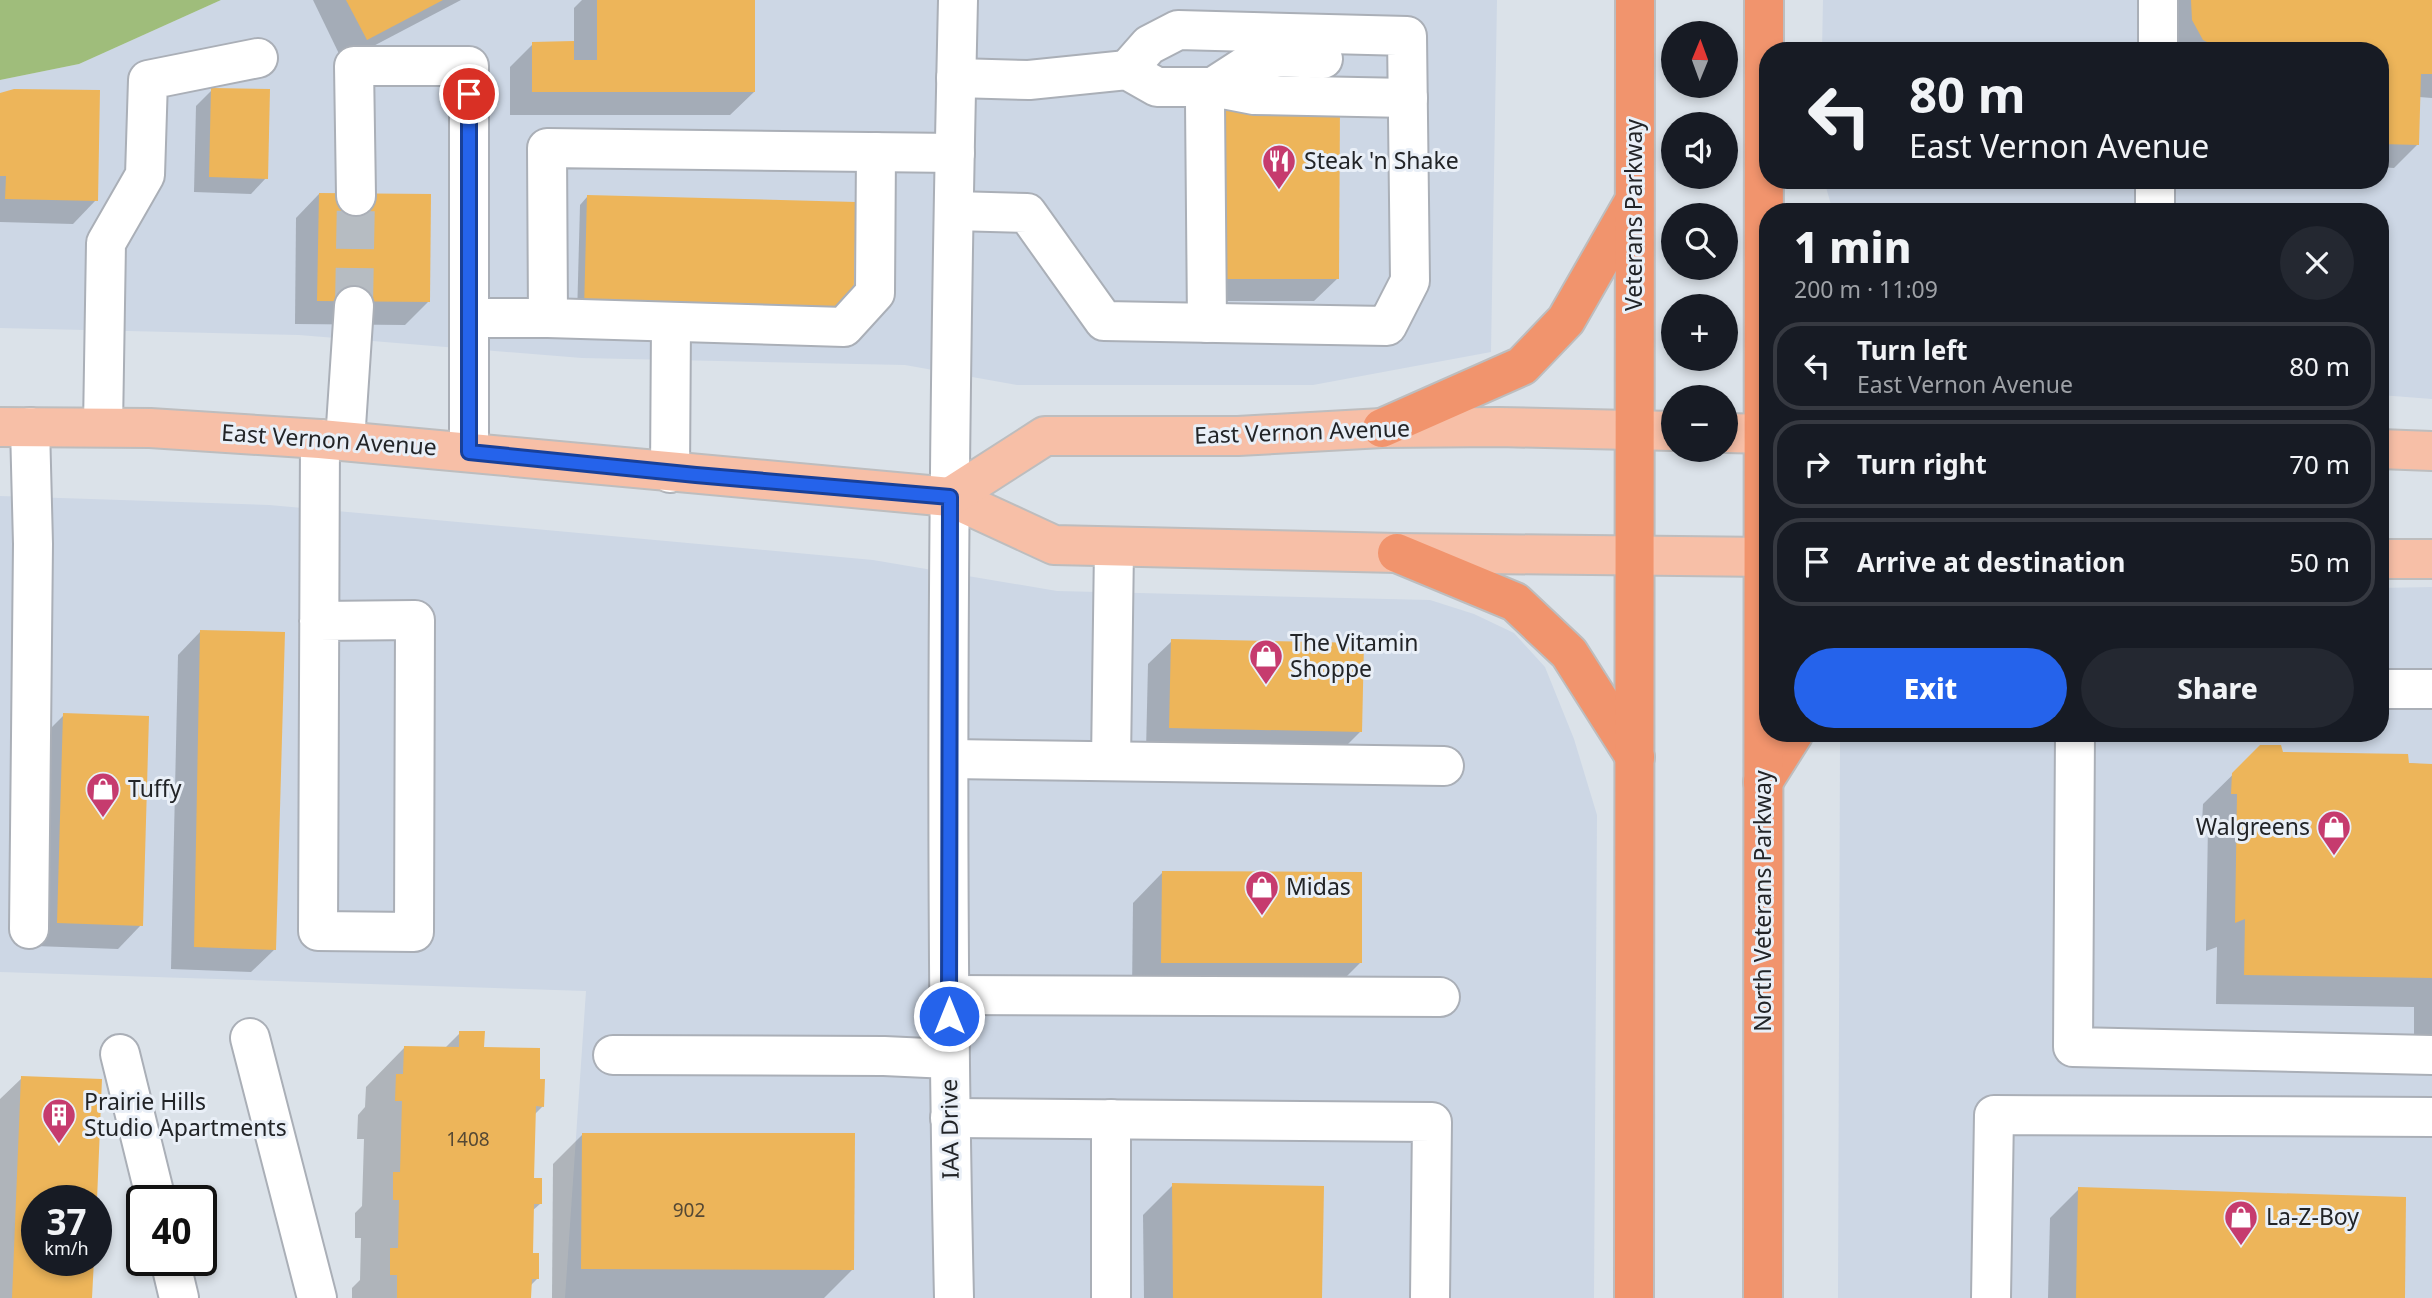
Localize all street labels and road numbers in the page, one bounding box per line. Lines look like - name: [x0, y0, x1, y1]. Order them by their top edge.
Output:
- street label: Veterans Parkway: [1617, 119, 1649, 311]
- street label: East Vernon Avenue: [1194, 411, 1410, 451]
- street label: East Vernon Avenue: [220, 416, 438, 462]
- street label: North Veterans Parkway: [1746, 770, 1778, 1032]
- street label: IAA Drive: [932, 1079, 966, 1179]

